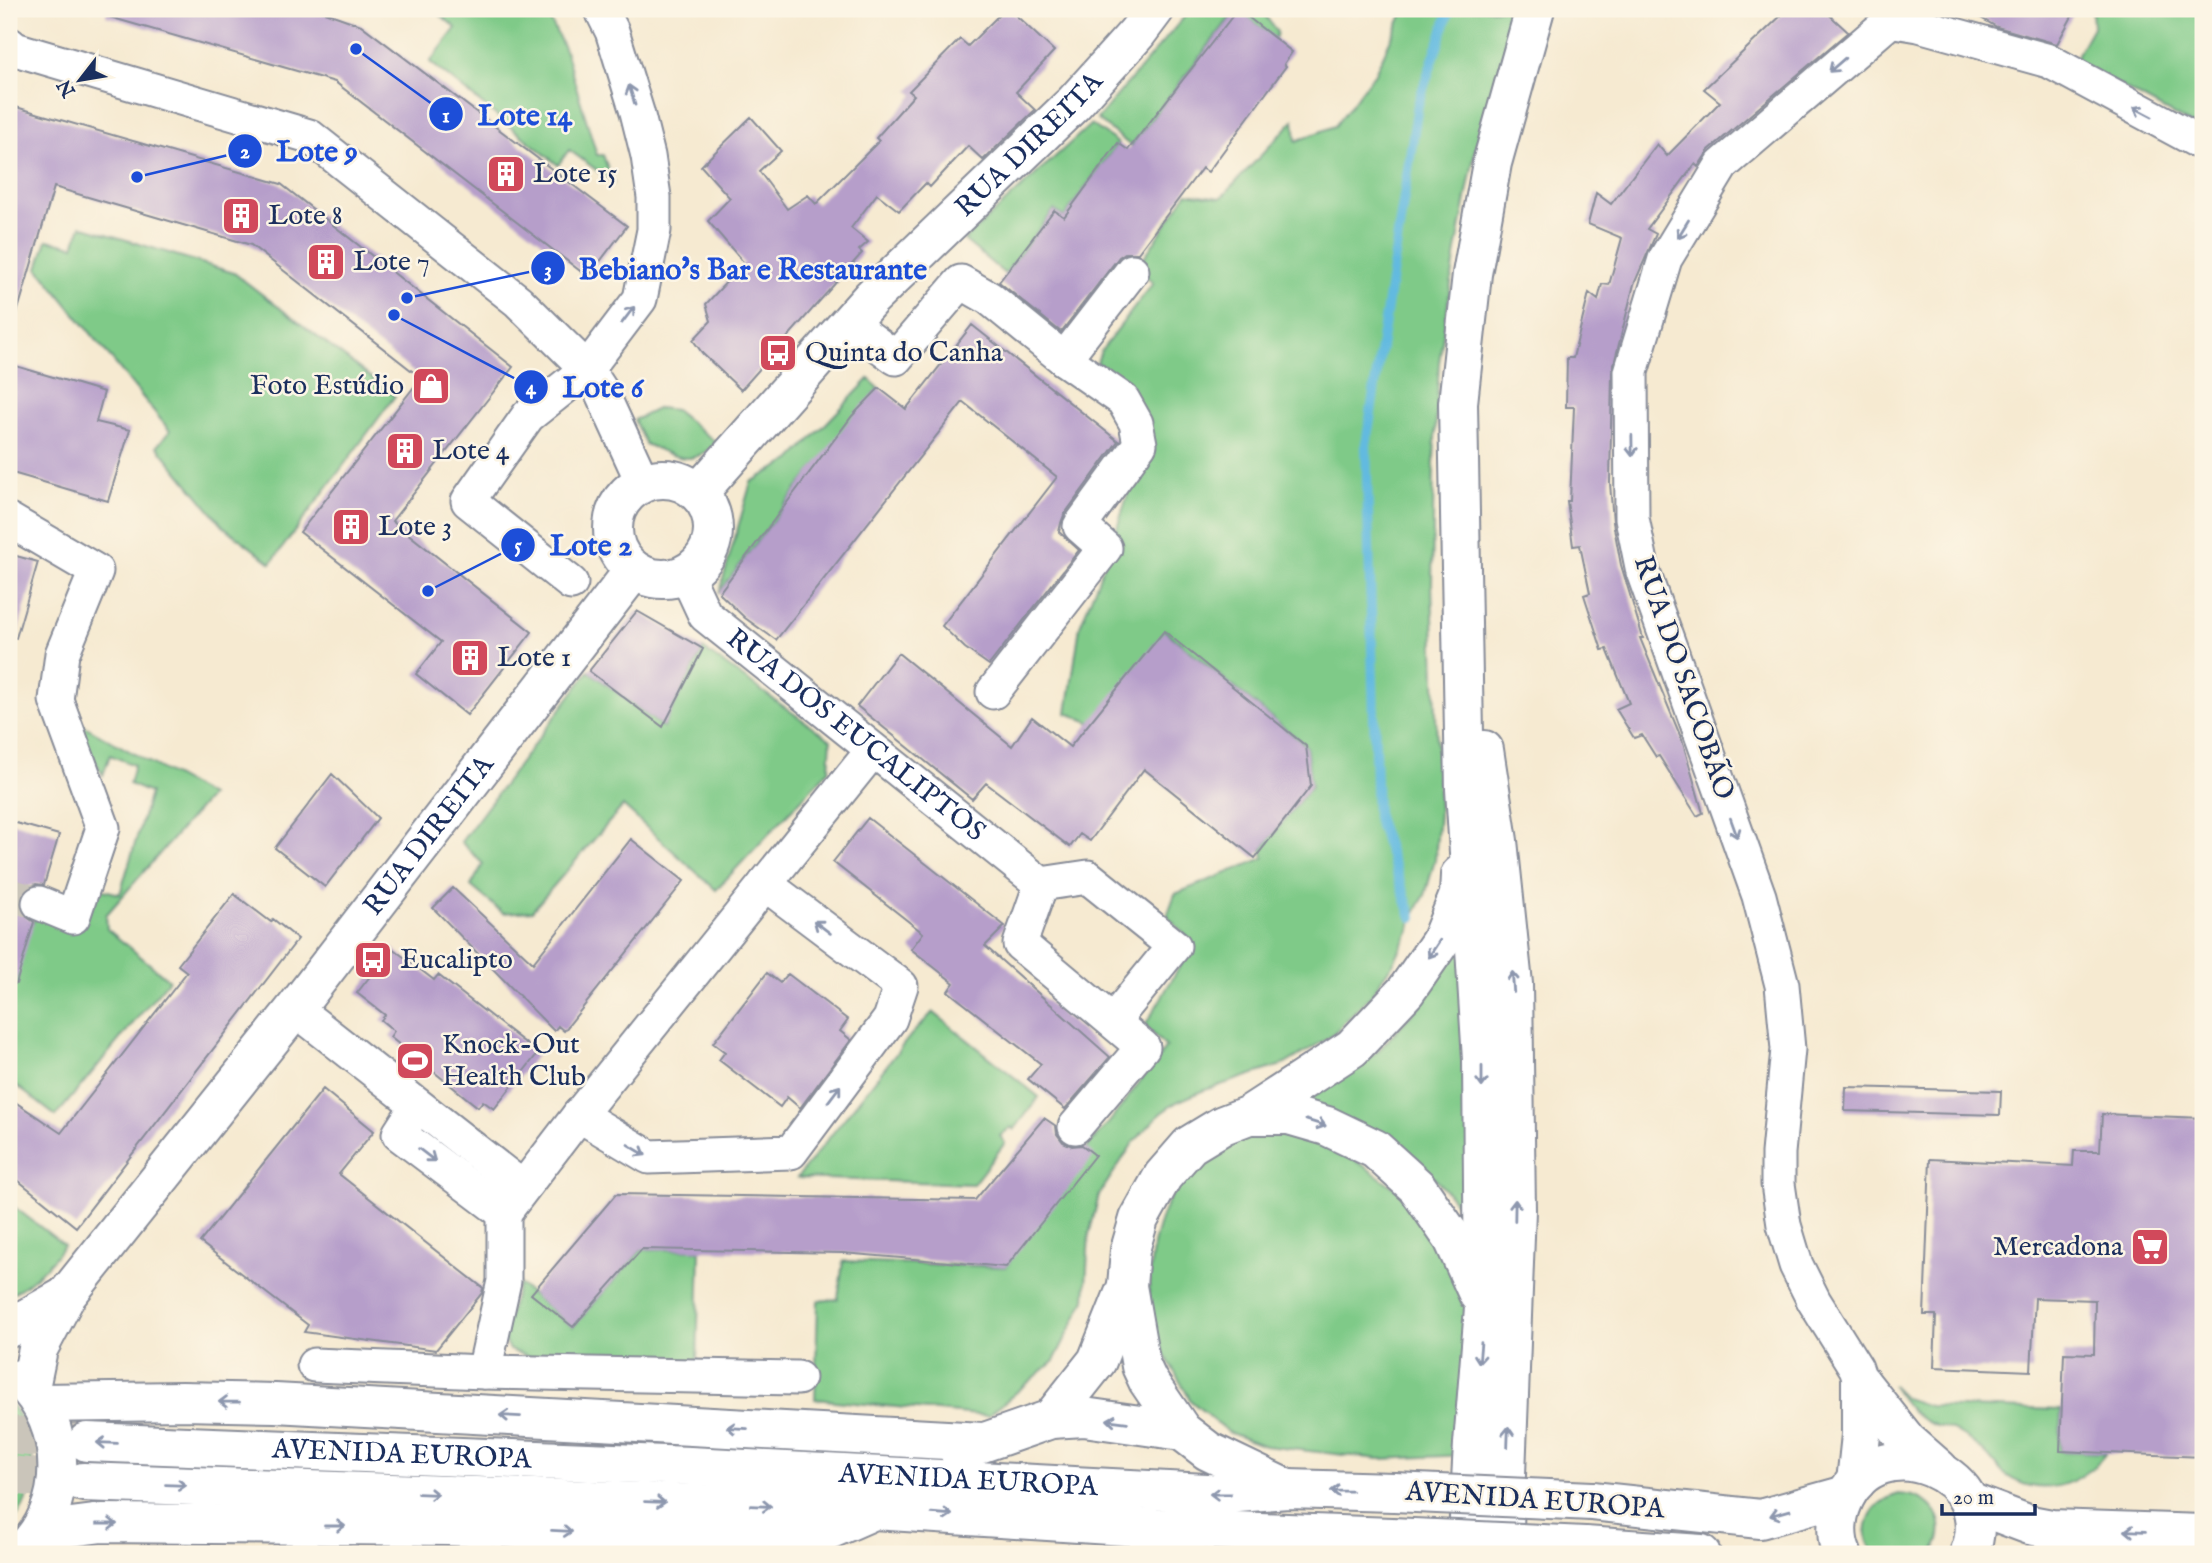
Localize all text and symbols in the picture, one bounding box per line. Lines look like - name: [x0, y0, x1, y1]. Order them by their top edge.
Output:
- north arrow: [46, 46, 116, 116]
- one-way arrow: [1829, 57, 1847, 73]
- street label: RUA DIREITA: [948, 64, 1111, 225]
- text: N: [52, 74, 82, 102]
- one-way arrow: [624, 85, 637, 107]
- callout: Lote 14: [429, 89, 586, 140]
- text: Lote 14: [478, 98, 572, 136]
- text: 1: [442, 103, 450, 130]
- one-way arrow: [2133, 105, 2154, 118]
- callout: Lote 9: [228, 125, 372, 176]
- text: Lote 9: [276, 134, 358, 172]
- text: 2: [240, 139, 250, 166]
- building icon: Lote 15: [485, 153, 527, 195]
- place label: Lote 15: [533, 157, 617, 192]
- building icon: Lote 8: [220, 195, 262, 237]
- place label: Lote 8: [268, 199, 343, 234]
- one-way arrow: [1676, 218, 1690, 238]
- building icon: Lote 7: [305, 241, 347, 283]
- callout: Bebiano's Bar e Restaurante: [530, 243, 942, 294]
- place label: Lote 7: [353, 245, 430, 280]
- text: Bebiano's Bar e Restaurante: [579, 252, 927, 290]
- text: 3: [544, 257, 552, 284]
- one-way arrow: [620, 305, 635, 324]
- bus stop icon: Quinta do Canha: [757, 332, 799, 374]
- place label: Quinta do Canha: [805, 336, 1004, 371]
- callout: Lote 6: [514, 361, 658, 412]
- shop icon: Foto Estúdio: [410, 365, 452, 407]
- place label: Foto Estúdio: [250, 369, 404, 404]
- text: Lote 6: [562, 370, 645, 408]
- text: 4: [526, 375, 537, 402]
- building icon: Lote 4: [384, 430, 426, 472]
- place label: Lote 4: [432, 434, 510, 469]
- one-way arrow: [1625, 434, 1638, 457]
- building icon: Lote 3: [330, 506, 372, 548]
- place label: Lote 3: [378, 510, 452, 545]
- callout: Lote 2: [500, 519, 646, 570]
- text: Lote 2: [550, 528, 632, 566]
- text: 5: [514, 533, 522, 560]
- street label: RUA DO SACOBÃO: [1625, 551, 1742, 805]
- street label: RUA DOS EUCALIPTOS: [719, 621, 992, 850]
- building icon: Lote 1: [449, 637, 491, 679]
- place label: Lote 1: [497, 641, 571, 676]
- street label: RUA DIREITA: [356, 748, 502, 923]
- one-way arrow: [1729, 817, 1742, 839]
- one-way arrow: [813, 919, 832, 934]
- bus stop icon: Eucalipto: [352, 939, 394, 981]
- one-way arrow: [1427, 939, 1441, 959]
- place label: Eucalipto: [400, 943, 513, 978]
- one-way arrow: [1506, 971, 1519, 994]
- place label: Knock-Out Health Club: [442, 1028, 586, 1095]
- sports icon: Knock-Out Health Club: [394, 1040, 436, 1082]
- one-way arrow: [1475, 1065, 1489, 1088]
- one-way arrow: [826, 1085, 841, 1104]
- one-way arrow: [1305, 1118, 1327, 1131]
- one-way arrow: [627, 1144, 647, 1158]
- one-way arrow: [418, 1147, 436, 1162]
- one-way arrow: [1508, 1198, 1522, 1221]
- supermarket icon: Mercadona: [2129, 1226, 2171, 1268]
- place label: Mercadona: [1993, 1230, 2124, 1265]
- one-way arrow: [1473, 1341, 1486, 1364]
- one-way arrow: [217, 1396, 240, 1409]
- one-way arrow: [499, 1409, 522, 1422]
- one-way arrow: [1106, 1415, 1129, 1428]
- one-way arrow: [726, 1421, 749, 1434]
- one-way arrow: [1501, 1426, 1514, 1449]
- street label: AVENIDA EUROPA: [270, 1432, 533, 1477]
- one-way arrow: [96, 1436, 119, 1449]
- street label: AVENIDA EUROPA: [837, 1456, 1100, 1505]
- scale bar: [1942, 1472, 2035, 1516]
- street label: AVENIDA EUROPA: [1403, 1474, 1667, 1528]
- one-way arrow: [164, 1478, 187, 1491]
- one-way arrow: [1330, 1484, 1353, 1497]
- text: 20 m: [1953, 1485, 1994, 1512]
- one-way arrow: [416, 1487, 439, 1500]
- one-way arrow: [1209, 1487, 1232, 1501]
- one-way arrow: [643, 1495, 666, 1509]
- one-way arrow: [750, 1499, 773, 1512]
- one-way arrow: [930, 1508, 952, 1521]
- one-way arrow: [1770, 1508, 1792, 1521]
- one-way arrow: [95, 1517, 118, 1531]
- one-way arrow: [323, 1519, 346, 1533]
- one-way arrow: [2124, 1524, 2147, 1537]
- one-way arrow: [550, 1525, 573, 1538]

